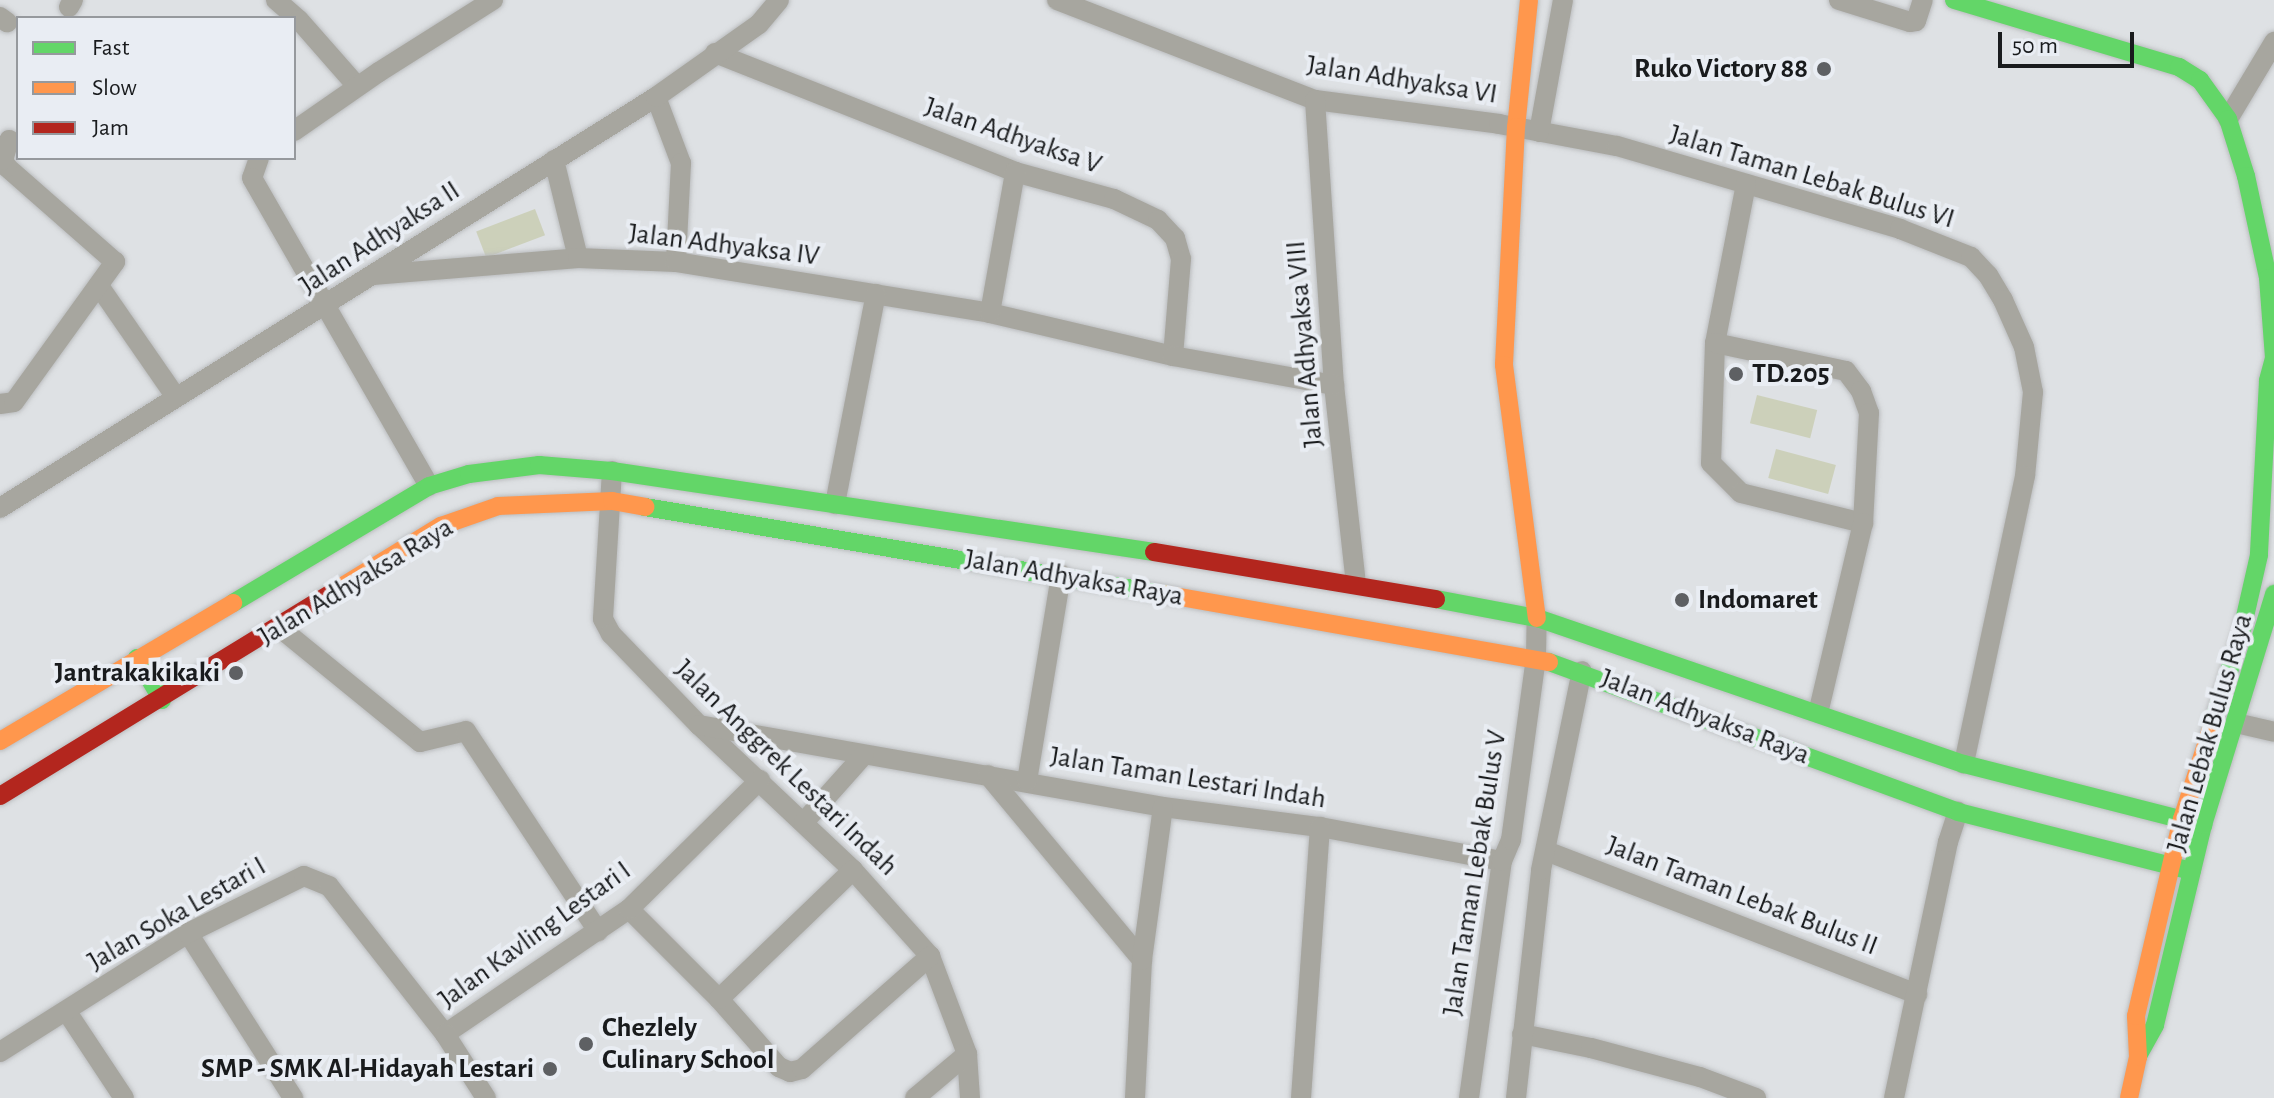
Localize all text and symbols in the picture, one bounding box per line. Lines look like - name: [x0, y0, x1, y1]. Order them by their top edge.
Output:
- legend: [16, 16, 296, 160]
- scale bar: [2002, 16, 2138, 66]
- text: 50 m: [2012, 34, 2058, 58]
- text: Fast: [92, 36, 129, 60]
- street label: Jalan Adhyaksa VI: [1304, 48, 1500, 112]
- place label: Ruko Victory 88: [1634, 52, 1808, 86]
- marker: Ruko Victory 88: [1815, 60, 1833, 78]
- text: Slow: [92, 76, 137, 100]
- street label: Jalan Adhyaksa V: [920, 90, 1106, 182]
- text: Jam: [92, 116, 129, 140]
- street label: Jalan Taman Lebak Bulus VI: [1666, 118, 1958, 236]
- street label: Jalan Adhyaksa II: [294, 174, 466, 302]
- street label: Jalan Adhyaksa IV: [627, 217, 821, 273]
- street label: Jalan Adhyaksa VIII: [1279, 239, 1331, 449]
- place label: TD.205: [1752, 357, 1830, 391]
- marker: TD.205: [1727, 365, 1745, 383]
- street label: Jalan Adhyaksa Raya: [253, 511, 459, 653]
- street label: Jalan Adhyaksa Raya: [962, 542, 1186, 614]
- place label: Indomaret: [1698, 583, 1818, 617]
- marker: Indomaret: [1673, 591, 1691, 609]
- street label: Jalan Lebak Bulus Raya: [2160, 610, 2260, 856]
- street label: Jalan Anggrek Lestari Indah: [668, 653, 904, 883]
- place label: Jantrakakikaki: [54, 656, 220, 690]
- street label: Jalan Adhyaksa Raya: [1596, 662, 1814, 772]
- marker: Jantrakakikaki: [227, 664, 245, 682]
- street label: Jalan Taman Lebak Bulus V: [1436, 728, 1514, 1018]
- street label: Jalan Taman Lestari Indah: [1048, 740, 1328, 816]
- street label: Jalan Taman Lebak Bulus II: [1602, 829, 1882, 963]
- street label: Jalan Soka Lestari I: [82, 849, 272, 979]
- street label: Jalan Kavling Lestari I: [432, 854, 638, 1016]
- place label: Chezlely Culinary School: [602, 1011, 774, 1077]
- marker: Chezlely Culinary School: [577, 1035, 595, 1053]
- place label: SMP - SMK Al-Hidayah Lestari: [201, 1052, 534, 1086]
- marker: SMP - SMK Al-Hidayah Lestari: [541, 1060, 559, 1078]

